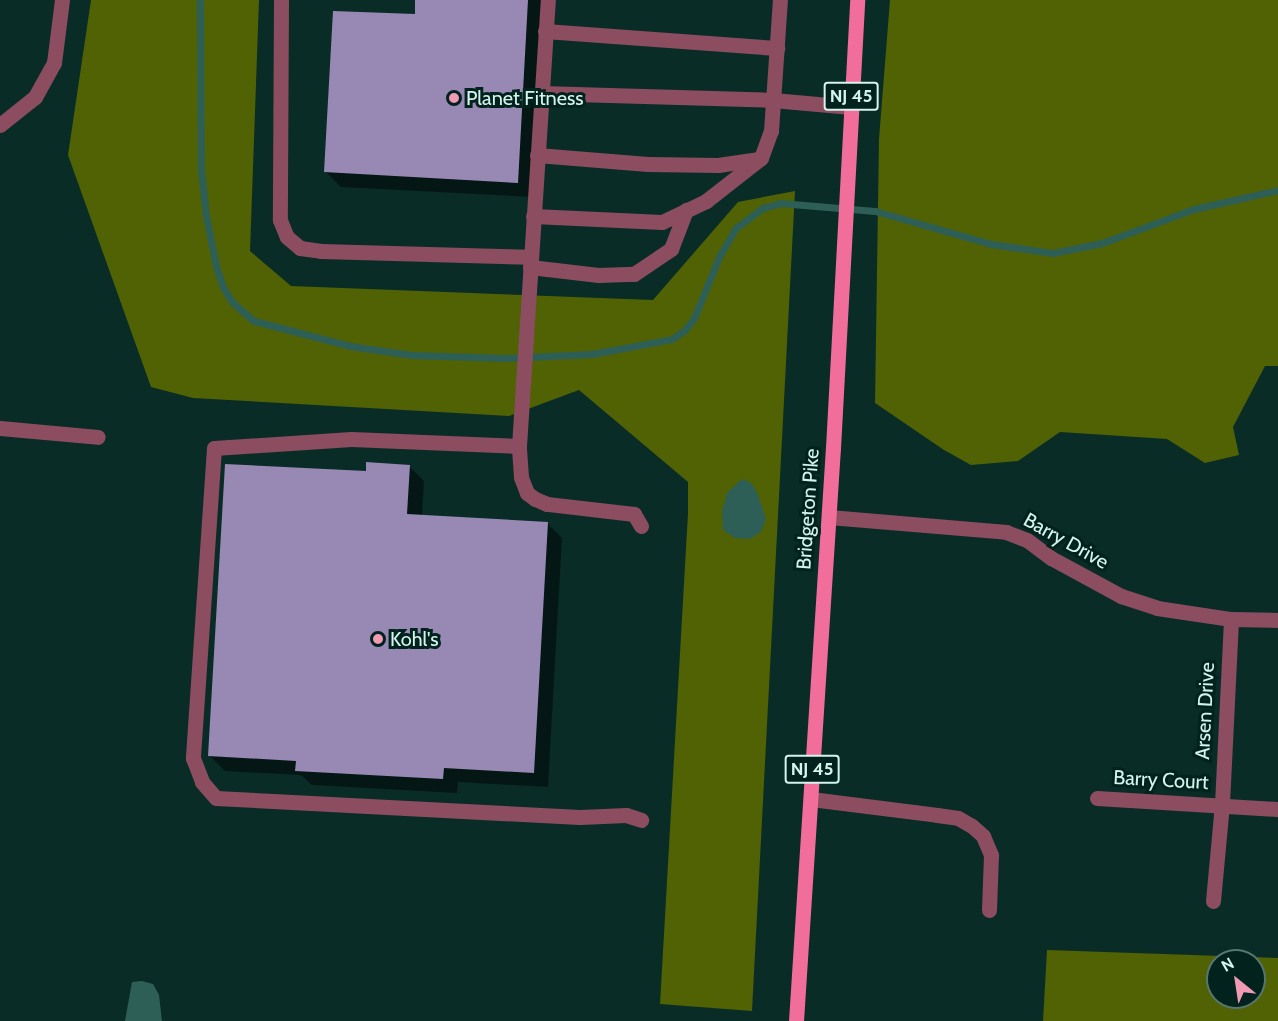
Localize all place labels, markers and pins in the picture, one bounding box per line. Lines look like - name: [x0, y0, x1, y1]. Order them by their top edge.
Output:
- place label: Planet Fitness: [466, 86, 584, 110]
- marker: Planet Fitness: [447, 91, 461, 105]
- place label: Kohl's: [390, 627, 438, 651]
- marker: Kohl's: [371, 632, 385, 646]

